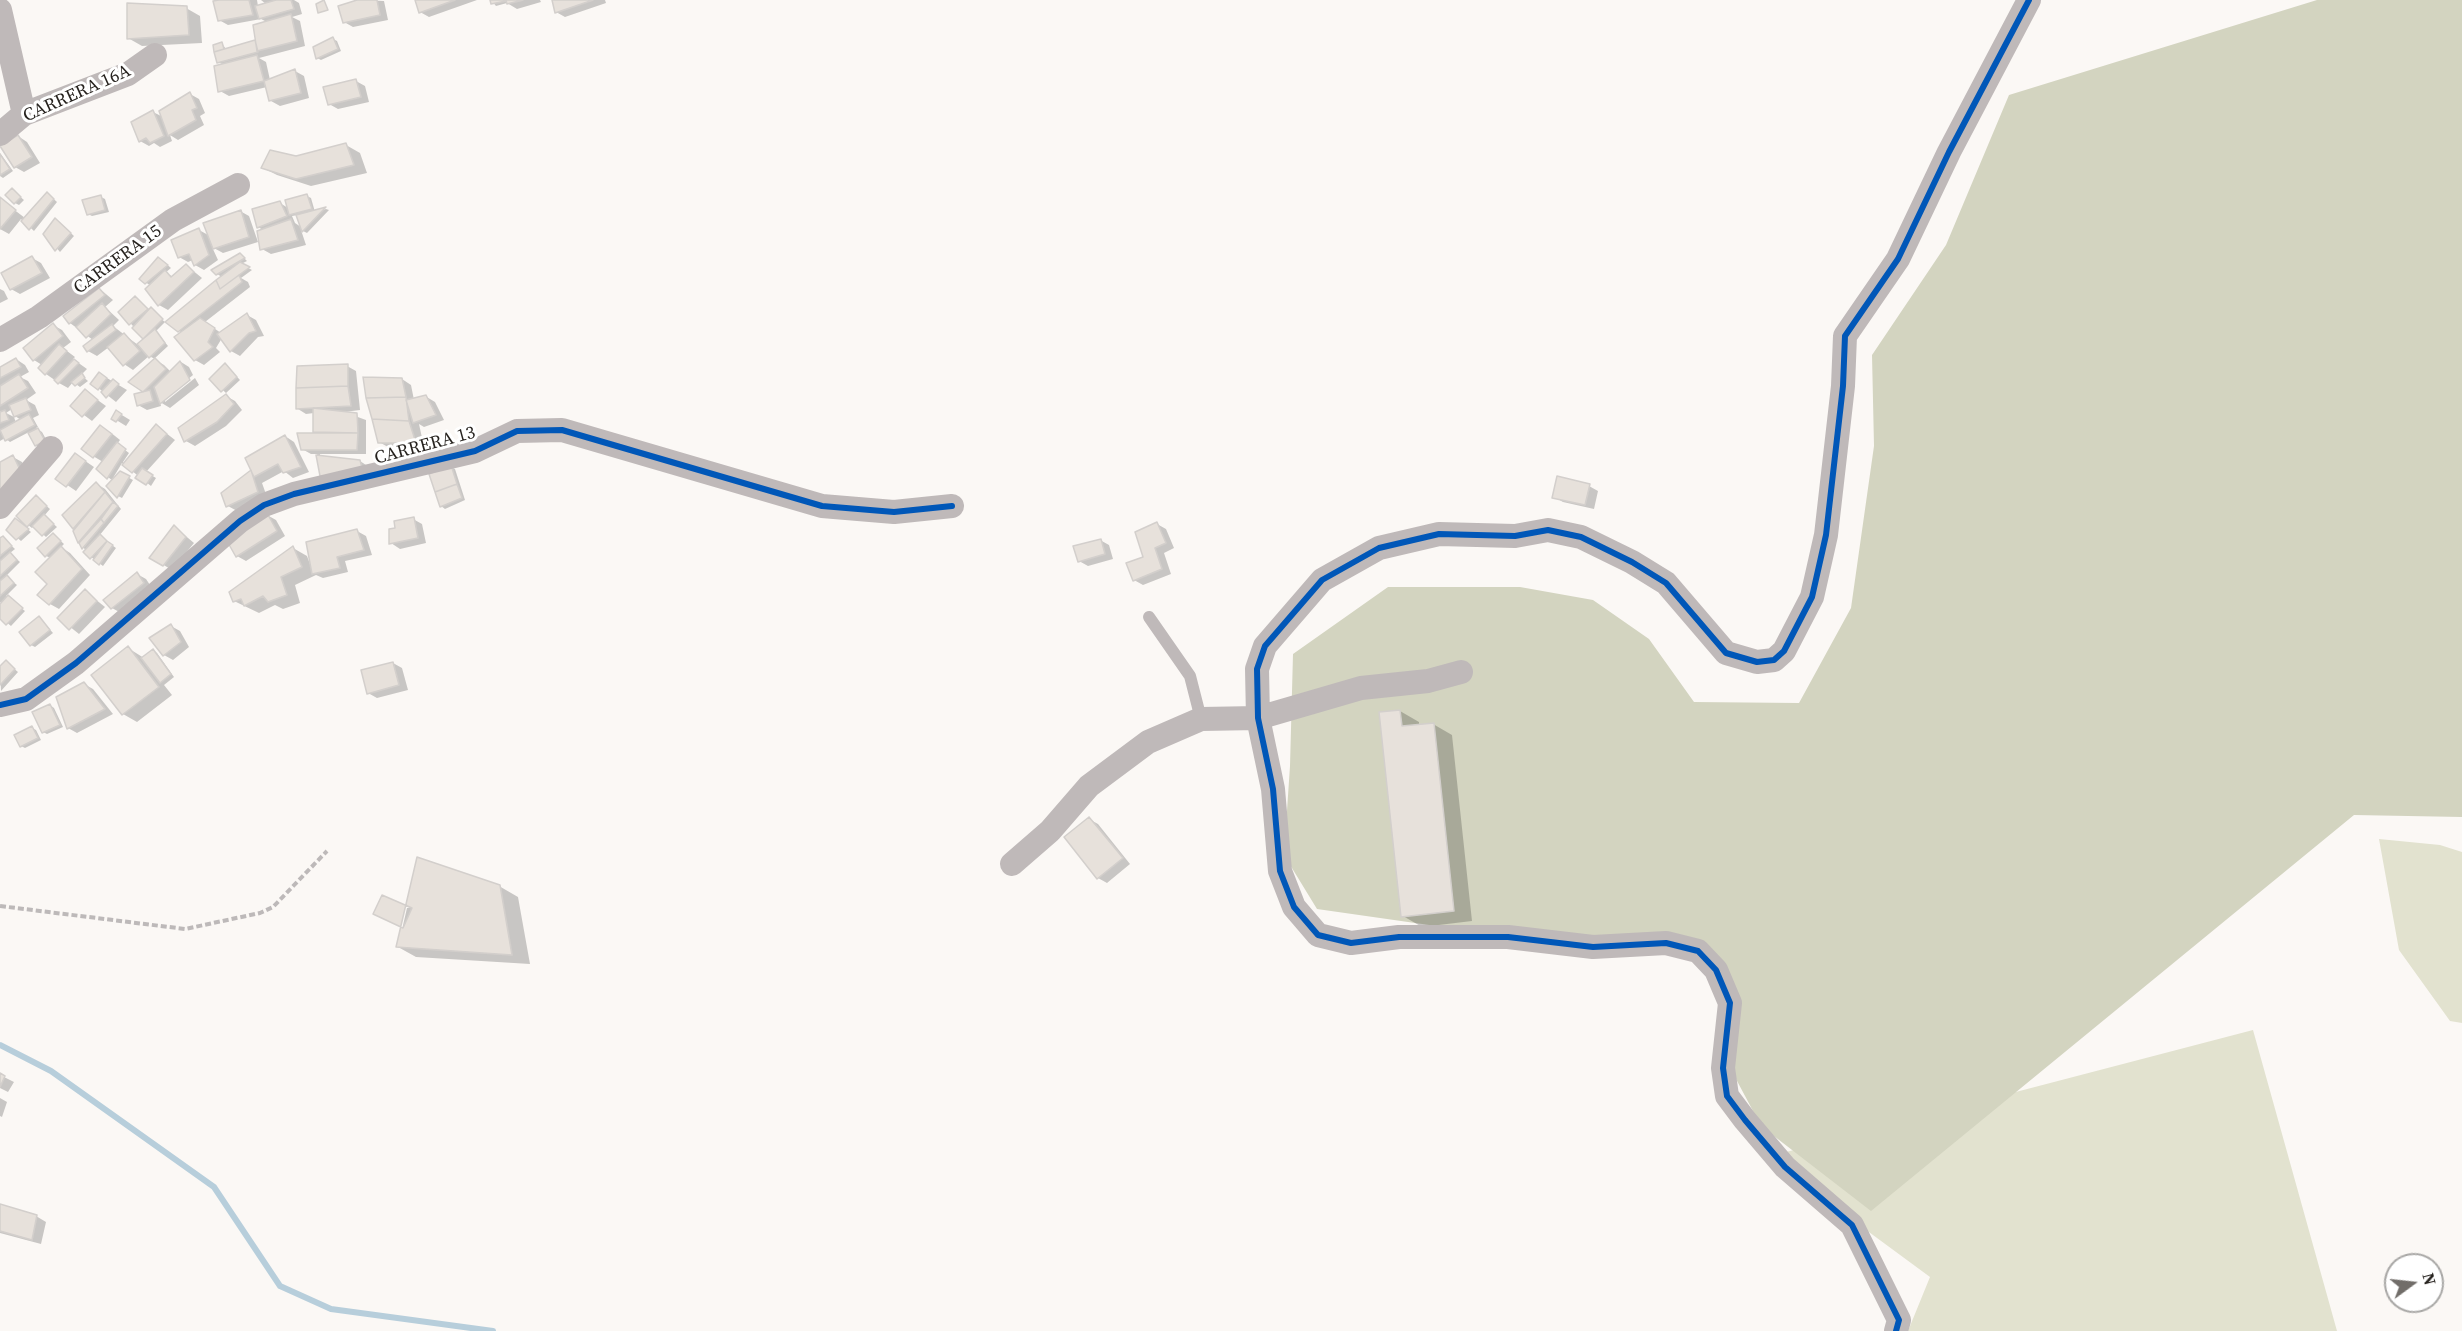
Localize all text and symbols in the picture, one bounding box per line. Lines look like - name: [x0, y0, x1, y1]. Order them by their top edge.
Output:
- street label: CARRERA 16A: [20, 61, 134, 127]
- street label: CARRERA 15: [70, 221, 166, 299]
- street label: CARRERA 13: [372, 422, 478, 470]
- north arrow: [2384, 1253, 2444, 1313]
- text: N: [2417, 1270, 2442, 1287]

